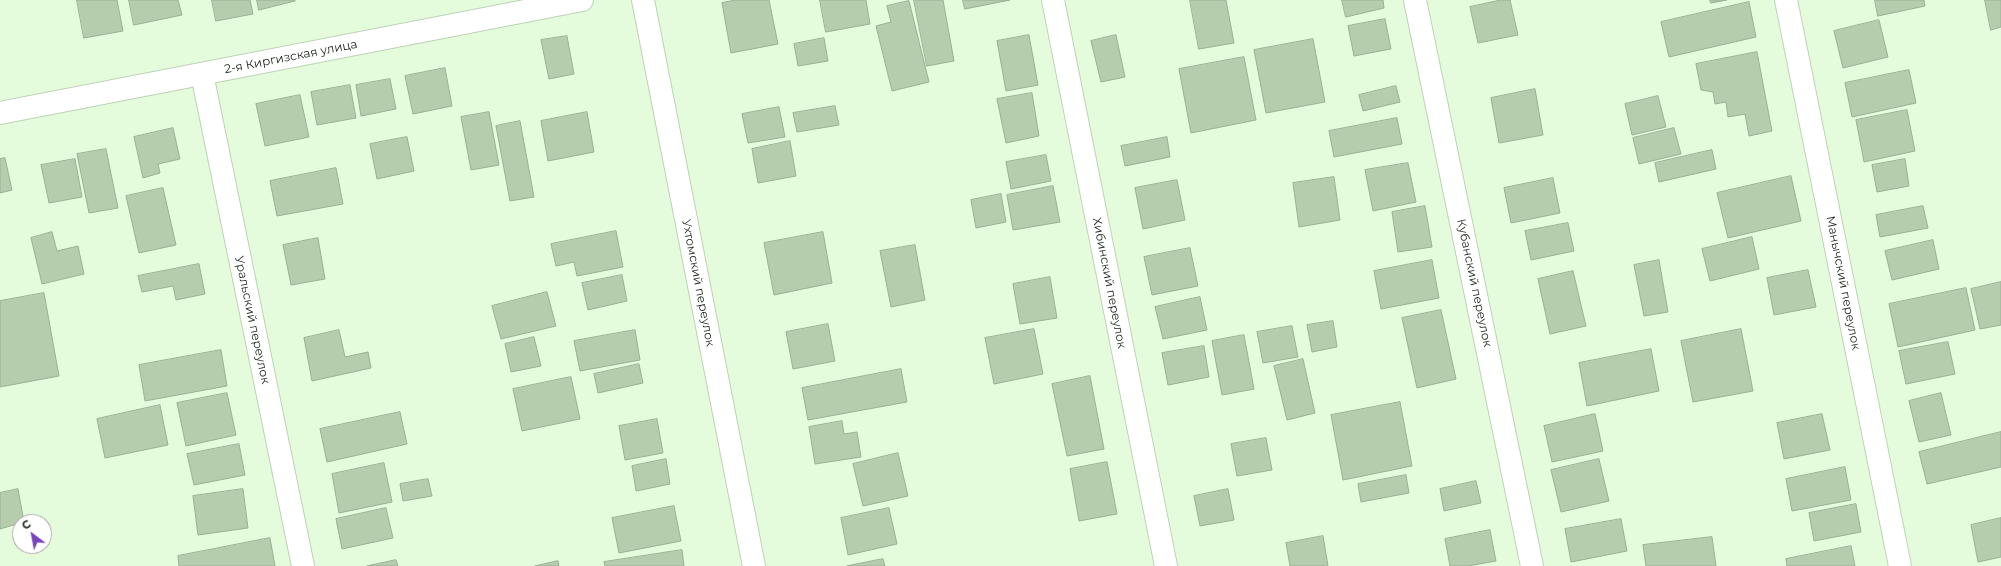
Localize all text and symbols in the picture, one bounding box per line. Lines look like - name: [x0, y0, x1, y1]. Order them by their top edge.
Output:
- street label: 2-я Киргизская улица: [223, 37, 359, 77]
- street label: Манычский переулок: [1823, 215, 1863, 351]
- street label: Хибинский переулок: [1089, 216, 1129, 350]
- street label: Ухтомский переулок: [679, 218, 717, 348]
- street label: Кубанский переулок: [1453, 218, 1495, 348]
- street label: Уральский переулок: [231, 255, 273, 385]
- north arrow: [12, 514, 52, 554]
- text: С: [19, 517, 33, 533]

